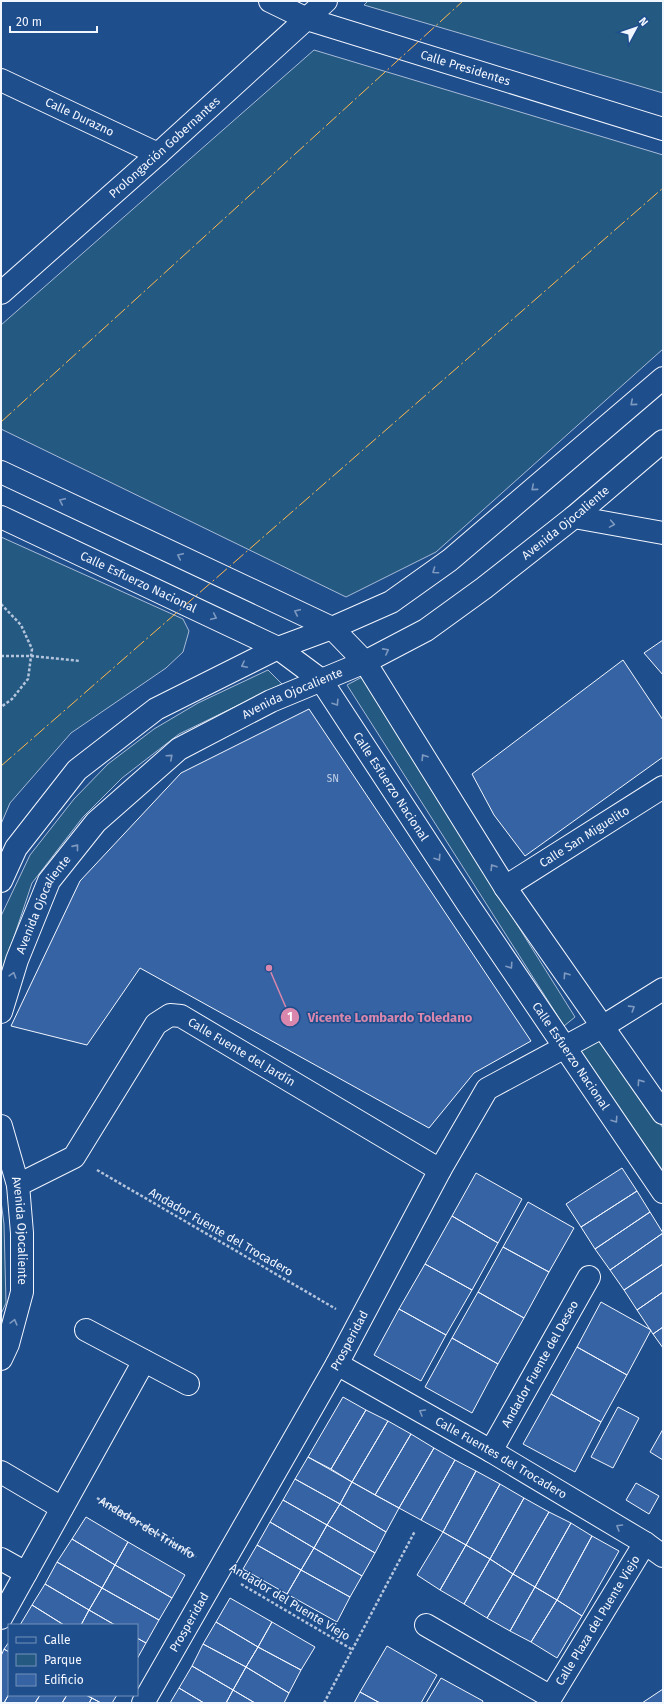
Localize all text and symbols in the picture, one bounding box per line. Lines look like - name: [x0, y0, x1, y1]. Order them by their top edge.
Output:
- scale bar: [10, 8, 97, 34]
- north arrow: [616, 8, 656, 48]
- text: 20 m: [16, 15, 42, 29]
- text: N: [636, 15, 651, 29]
- street label: Calle Presidentes: [419, 47, 513, 89]
- street label: Prolongación Gobernantes: [106, 94, 223, 201]
- street label: Calle Durazno: [43, 95, 116, 139]
- one-way arrow: [631, 399, 638, 406]
- street label: Avenida Ojocaliente: [519, 483, 612, 562]
- one-way arrow: [532, 483, 539, 490]
- one-way arrow: [59, 498, 66, 506]
- one-way arrow: [609, 519, 615, 528]
- street label: Calle Esfuerzo Nacional: [78, 548, 199, 616]
- one-way arrow: [176, 553, 184, 561]
- one-way arrow: [432, 566, 439, 573]
- one-way arrow: [294, 609, 301, 617]
- one-way arrow: [209, 612, 217, 620]
- one-way arrow: [382, 648, 389, 655]
- one-way arrow: [240, 660, 248, 668]
- street label: Avenida Ojocaliente: [240, 665, 345, 722]
- one-way arrow: [331, 699, 339, 706]
- street label: Calle Esfuerzo Nacional: [350, 730, 432, 844]
- one-way arrow: [422, 754, 429, 761]
- one-way arrow: [165, 755, 172, 762]
- house number: SN: [327, 773, 339, 785]
- street label: Calle San Miguelito: [537, 803, 632, 870]
- one-way arrow: [72, 845, 79, 852]
- street label: Avenida Ojocaliente: [13, 853, 74, 956]
- one-way arrow: [433, 854, 441, 861]
- one-way arrow: [491, 864, 498, 871]
- one-way arrow: [505, 962, 512, 969]
- one-way arrow: [8, 971, 16, 978]
- one-way arrow: [563, 972, 571, 979]
- street label: Calle Esfuerzo Nacional: [529, 999, 612, 1113]
- callout: Vicente Lombardo Toledano: [280, 1005, 480, 1030]
- one-way arrow: [628, 1005, 635, 1012]
- text: 1: [287, 1010, 293, 1024]
- text: Vicente Lombardo Toledano: [307, 1010, 473, 1025]
- street label: Calle Fuente del Jardín: [185, 1015, 298, 1089]
- one-way arrow: [638, 1079, 645, 1086]
- one-way arrow: [610, 1116, 617, 1123]
- street label: Avenida Ojocaliente: [9, 1175, 29, 1285]
- street label: Andador Fuente del Trocadero: [146, 1185, 296, 1279]
- street label: Andador Fuente del Deseo: [499, 1298, 581, 1430]
- street label: Prosperidad: [328, 1308, 371, 1373]
- one-way arrow: [9, 1319, 18, 1326]
- one-way arrow: [419, 1409, 426, 1416]
- street label: Calle Fuentes del Trocadero: [433, 1414, 569, 1502]
- street label: Andador del Triunfo: [96, 1494, 197, 1562]
- one-way arrow: [616, 1525, 623, 1532]
- street label: Calle Plaza del Puente Viejo: [553, 1553, 643, 1688]
- street label: Andador del Puente Viejo: [227, 1560, 353, 1644]
- street label: Prosperidad: [167, 1590, 212, 1655]
- legend: [8, 1624, 138, 1696]
- text: Calle: [44, 1633, 71, 1647]
- text: Parque: [44, 1653, 82, 1667]
- text: Edificio: [44, 1673, 84, 1687]

